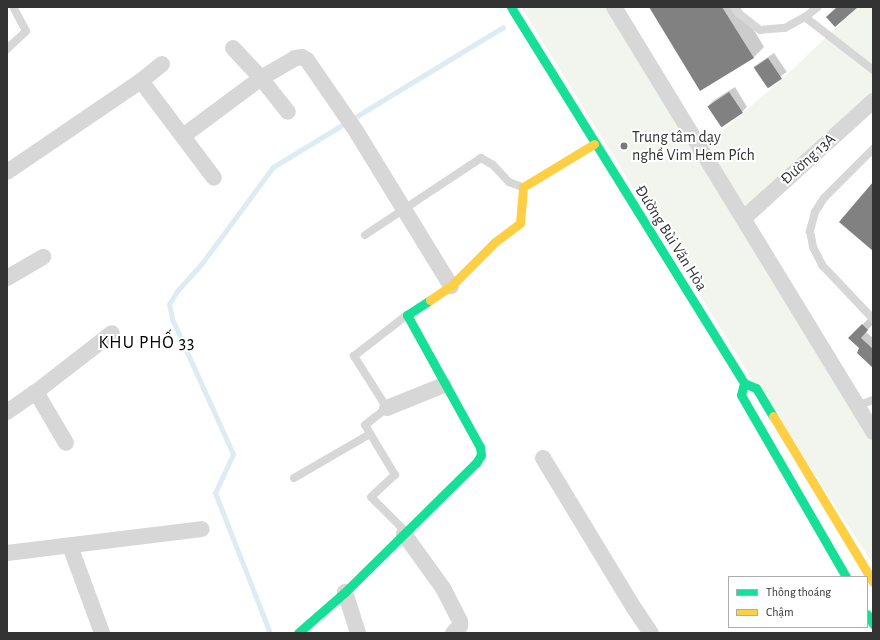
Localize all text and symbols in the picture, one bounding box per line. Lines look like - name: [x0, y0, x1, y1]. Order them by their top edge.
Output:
- place label: Trung tâm dạy nghề Vim Hem Pích: [632, 127, 755, 165]
- street label: Đường 13A: [777, 129, 839, 189]
- marker: Trung tâm dạy nghề Vim Hem Pích: [619, 141, 629, 151]
- street label: Đường Bùi Văn Hòa: [631, 182, 711, 294]
- district label: KHU PHỐ 33: [99, 332, 195, 354]
- legend: [728, 576, 868, 628]
- text: Thông thoáng: [766, 586, 831, 598]
- text: Chậm: [766, 606, 794, 618]

